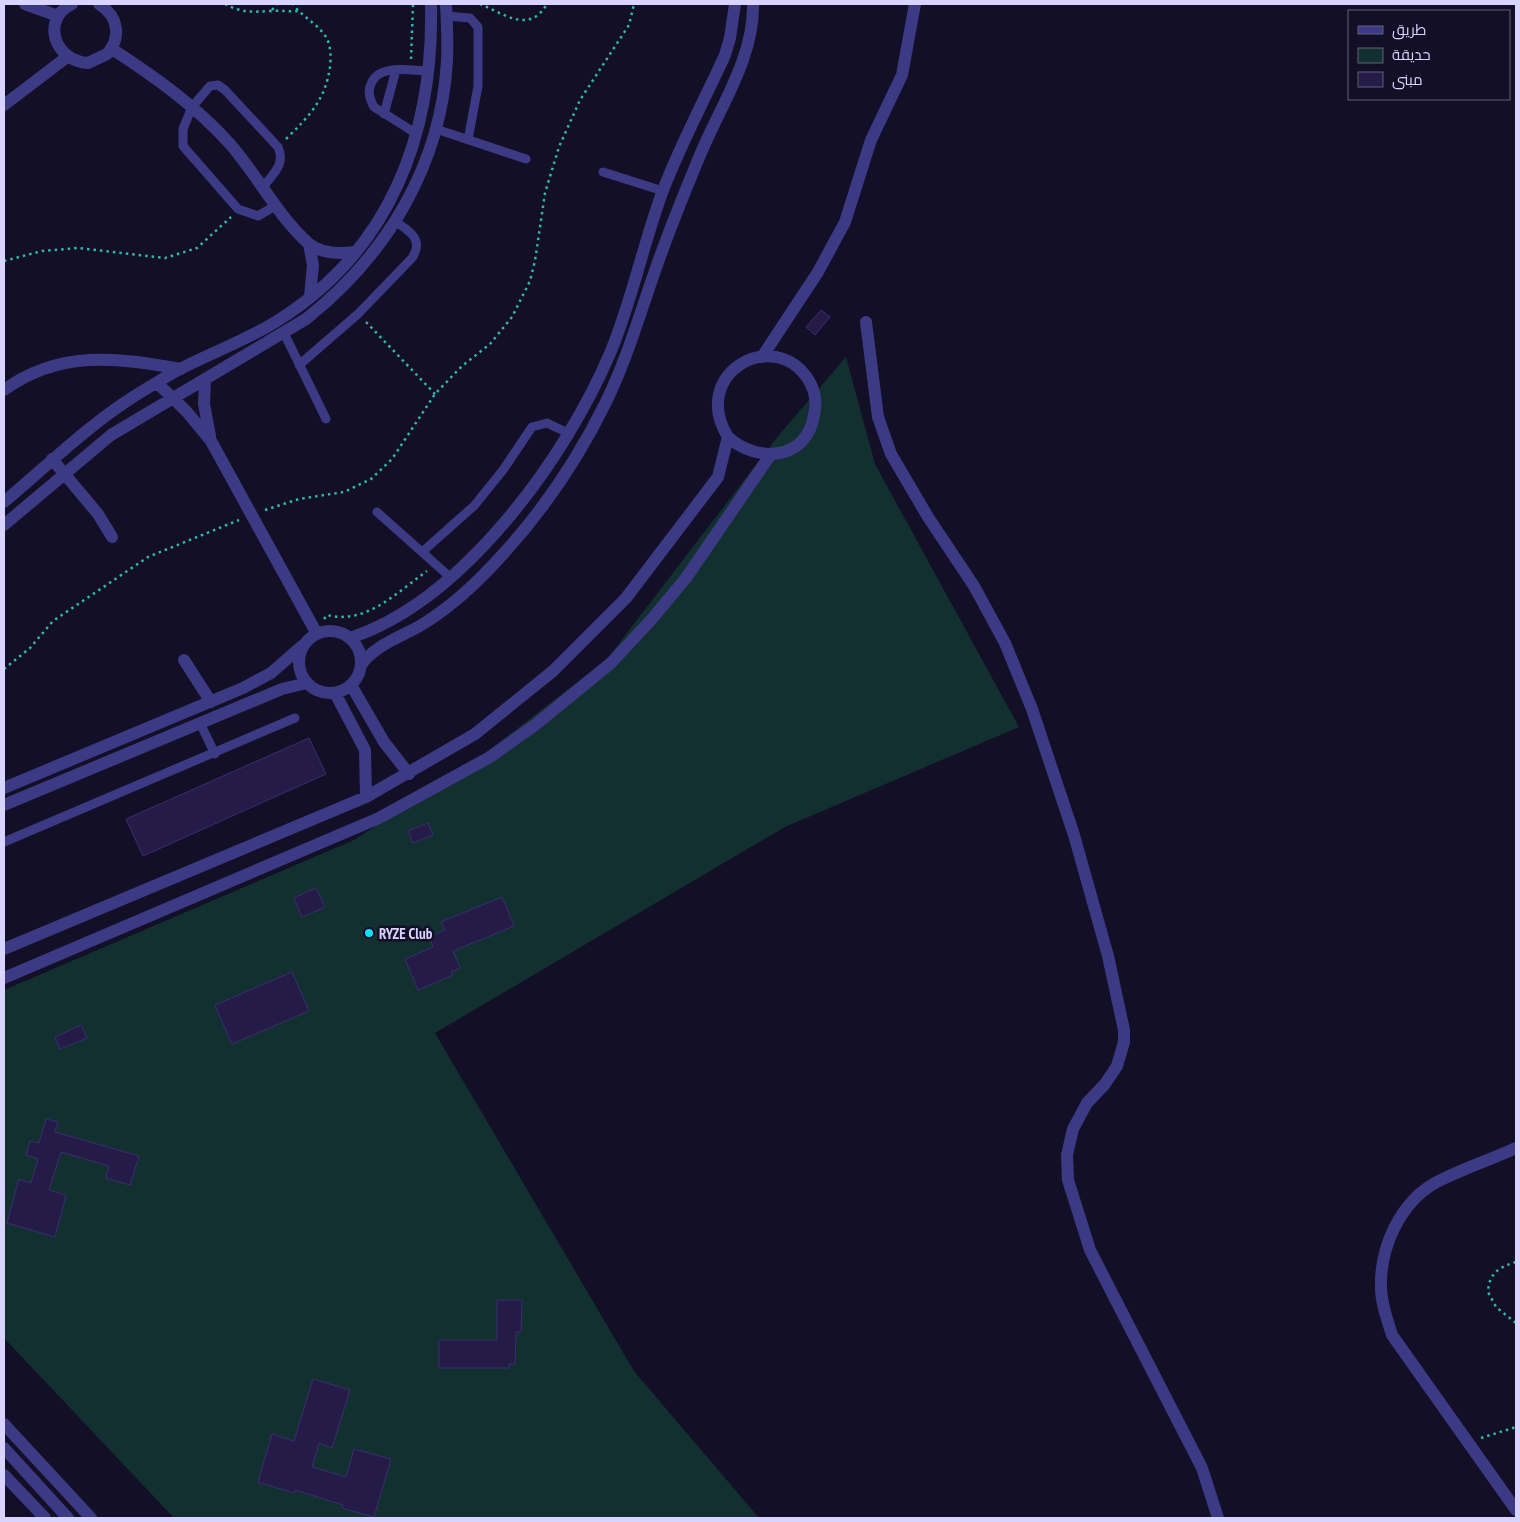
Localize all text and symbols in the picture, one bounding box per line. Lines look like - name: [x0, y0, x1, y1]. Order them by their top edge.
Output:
- legend: [1348, 10, 1510, 100]
- text: طريق: [1392, 20, 1426, 40]
- text: حديقة: [1392, 45, 1431, 64]
- text: مبنى: [1392, 70, 1423, 90]
- place label: RYZE Club: [379, 924, 433, 943]
- marker: RYZE Club: [363, 927, 375, 939]

